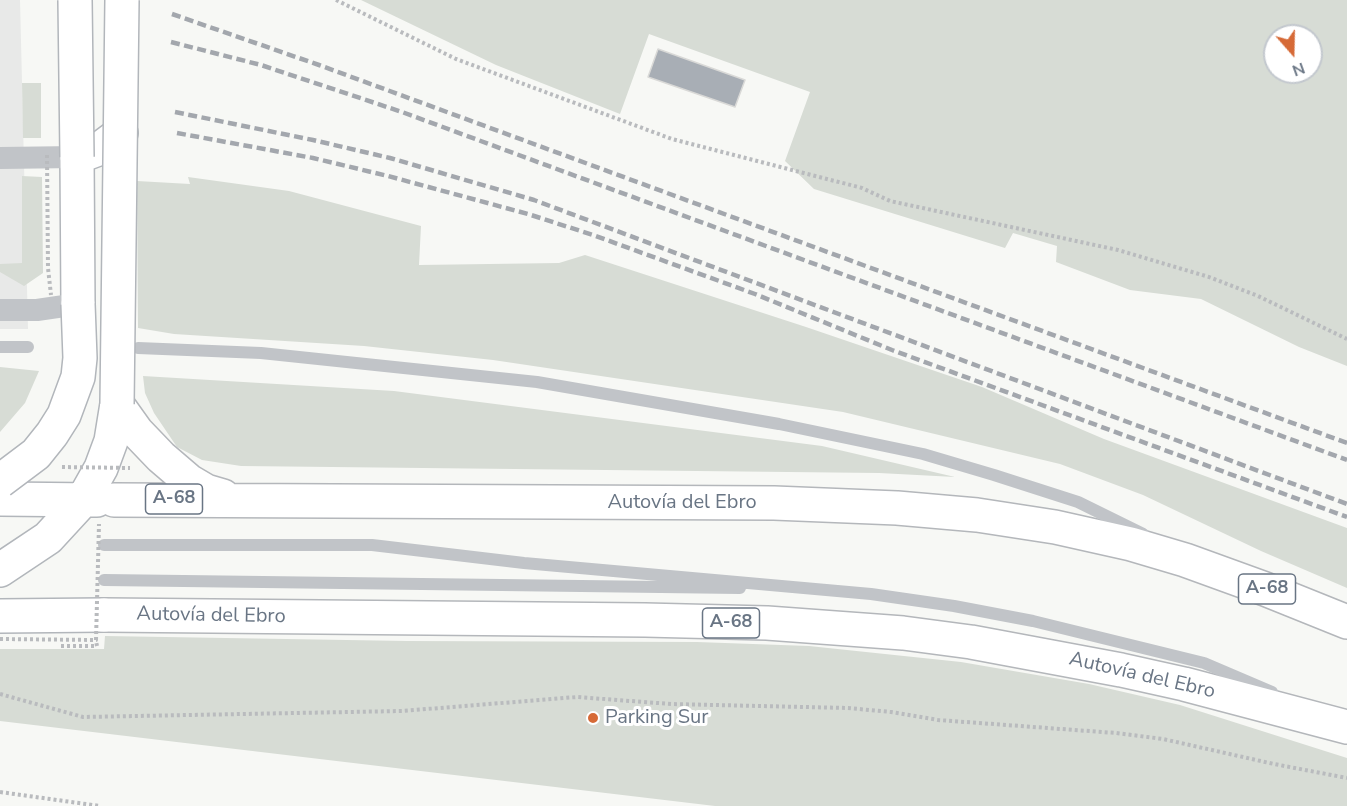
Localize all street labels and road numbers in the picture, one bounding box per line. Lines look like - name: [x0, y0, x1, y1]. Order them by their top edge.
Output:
- road number: A-68: [146, 484, 202, 514]
- street label: Autovía del Ebro: [607, 491, 757, 515]
- road number: A-68: [1238, 574, 1296, 604]
- street label: Autovía del Ebro: [136, 603, 286, 629]
- road number: A-68: [702, 608, 760, 638]
- street label: Autovía del Ebro: [1067, 648, 1217, 704]

